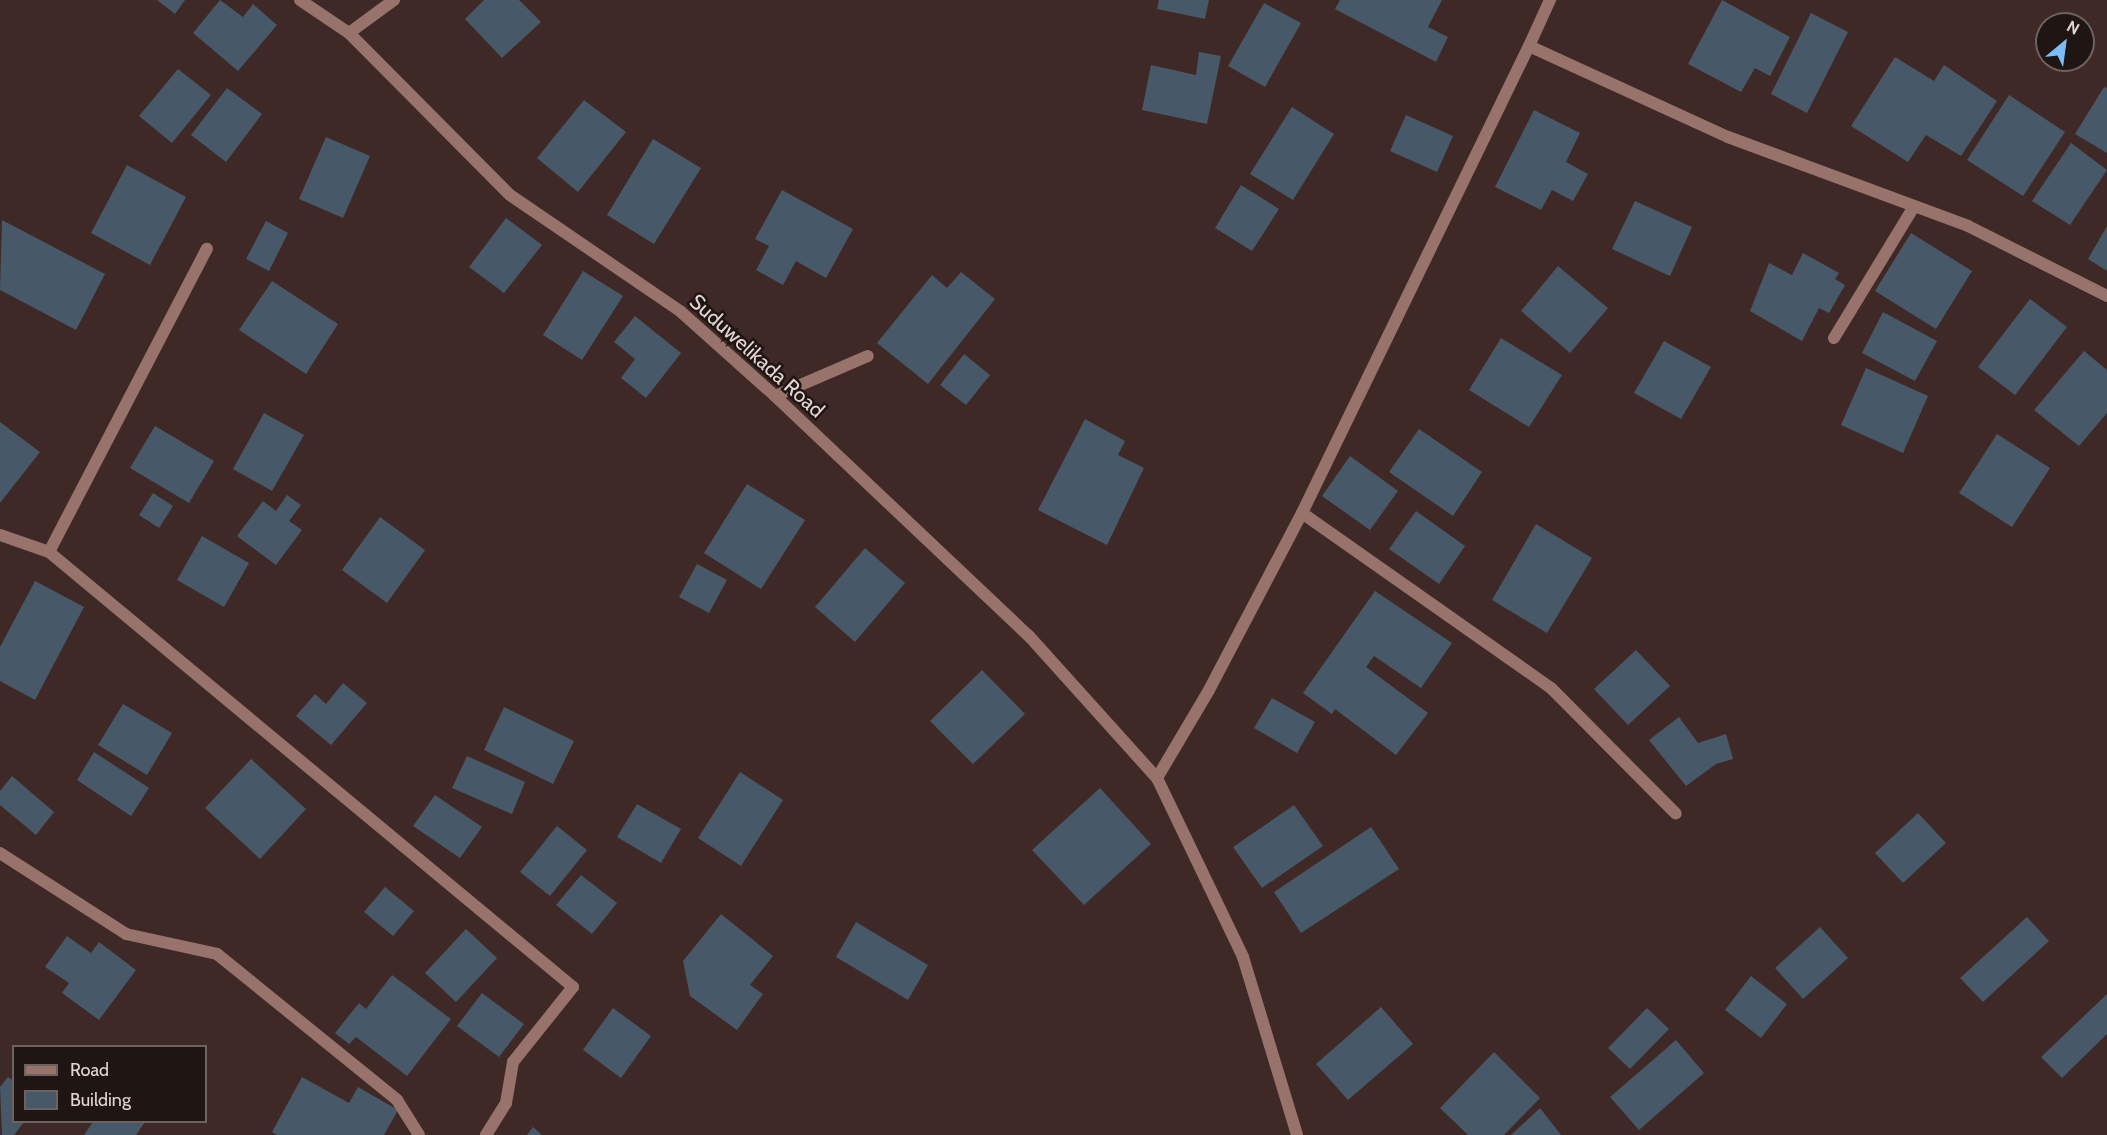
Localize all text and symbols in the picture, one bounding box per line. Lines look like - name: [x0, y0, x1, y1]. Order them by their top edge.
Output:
- north arrow: [2035, 12, 2095, 72]
- text: N: [2063, 17, 2083, 39]
- street label: Suduwelikada Road: [684, 289, 830, 423]
- legend: [12, 1045, 207, 1123]
- text: Road: [70, 1059, 109, 1081]
- text: Building: [70, 1089, 131, 1111]

